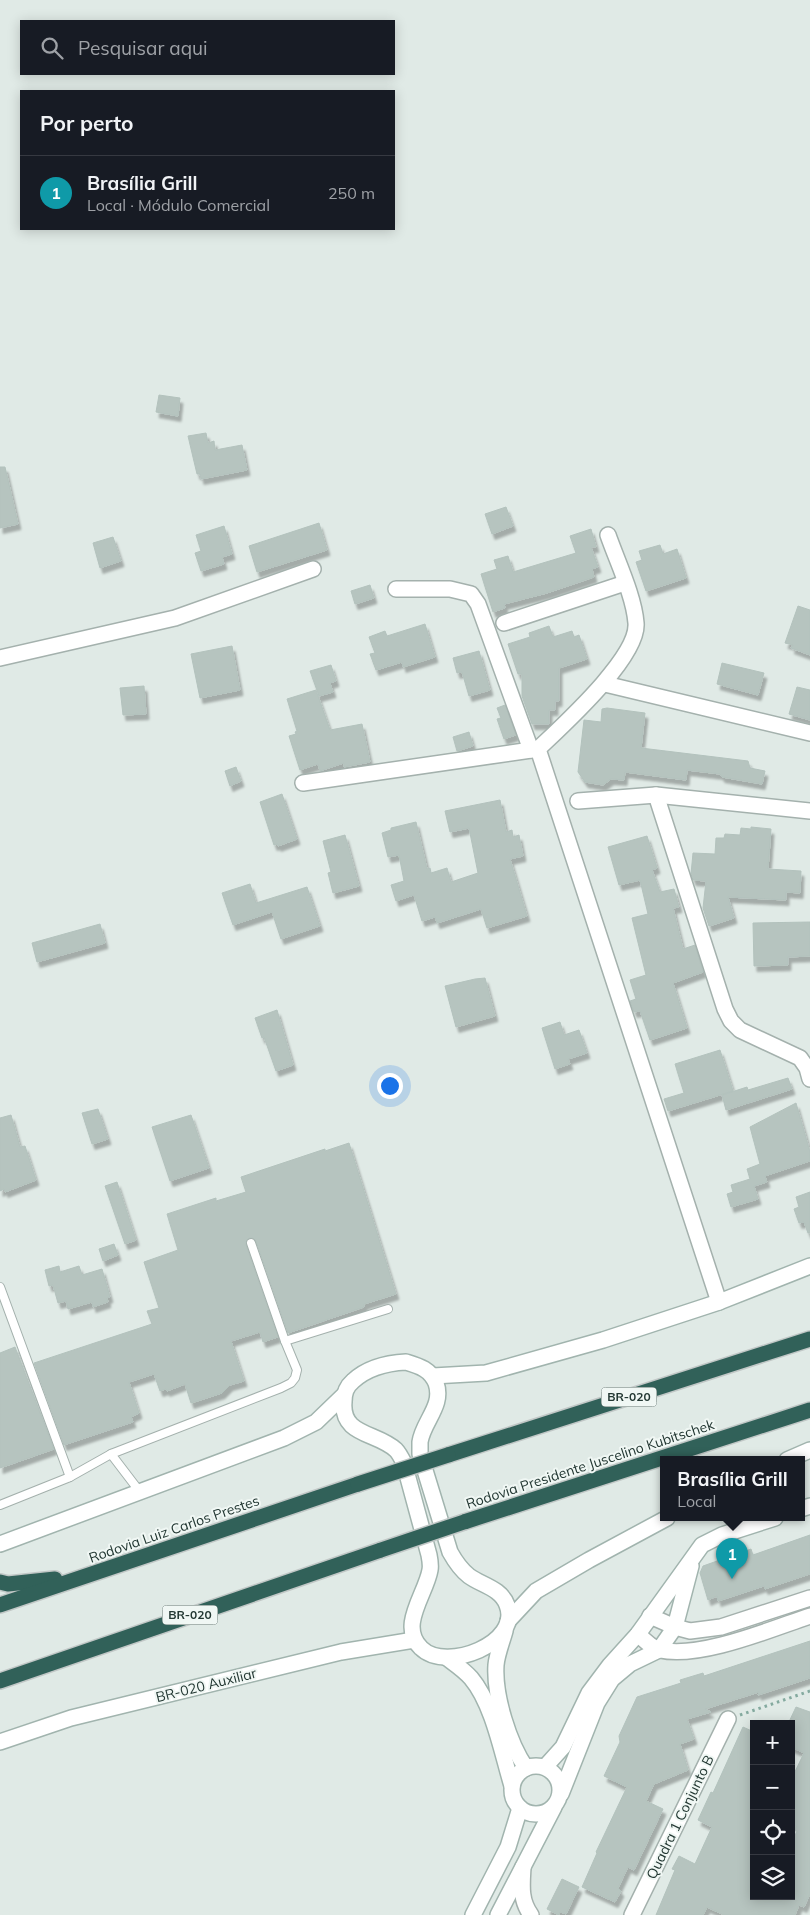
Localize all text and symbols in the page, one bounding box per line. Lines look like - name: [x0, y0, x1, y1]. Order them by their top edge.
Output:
- search box: [20, 20, 395, 75]
- icon: search: [38, 34, 66, 62]
- text: Pesquisar aqui: [78, 36, 208, 60]
- text: Por perto: [40, 110, 134, 136]
- text: Brasília Grill: [87, 171, 197, 195]
- text: 1: [51, 183, 61, 203]
- text: 250 m: [328, 183, 375, 203]
- text: Local · Módulo Comercial: [87, 195, 270, 215]
- your location: [377, 1073, 403, 1099]
- road number: BR-020: [602, 1388, 656, 1406]
- street label: Rodovia Presidente Juscelino Kubitschek: [464, 1415, 717, 1513]
- popup: [660, 1456, 805, 1521]
- text: Brasília Grill: [677, 1467, 788, 1491]
- street label: Rodovia Luiz Carlos Prestes: [86, 1491, 262, 1567]
- text: Local: [677, 1491, 716, 1511]
- pin: 1: [716, 1538, 748, 1579]
- road number: BR-020: [162, 1606, 218, 1624]
- street label: BR-020 Auxiliar: [154, 1664, 259, 1706]
- map controls: [750, 1720, 795, 1900]
- button: +: [750, 1720, 795, 1765]
- street label: Quadra 1 Conjunto B: [642, 1752, 718, 1882]
- button: −: [750, 1765, 795, 1810]
- button: locate: [750, 1810, 795, 1855]
- button: layers: [750, 1855, 795, 1900]

